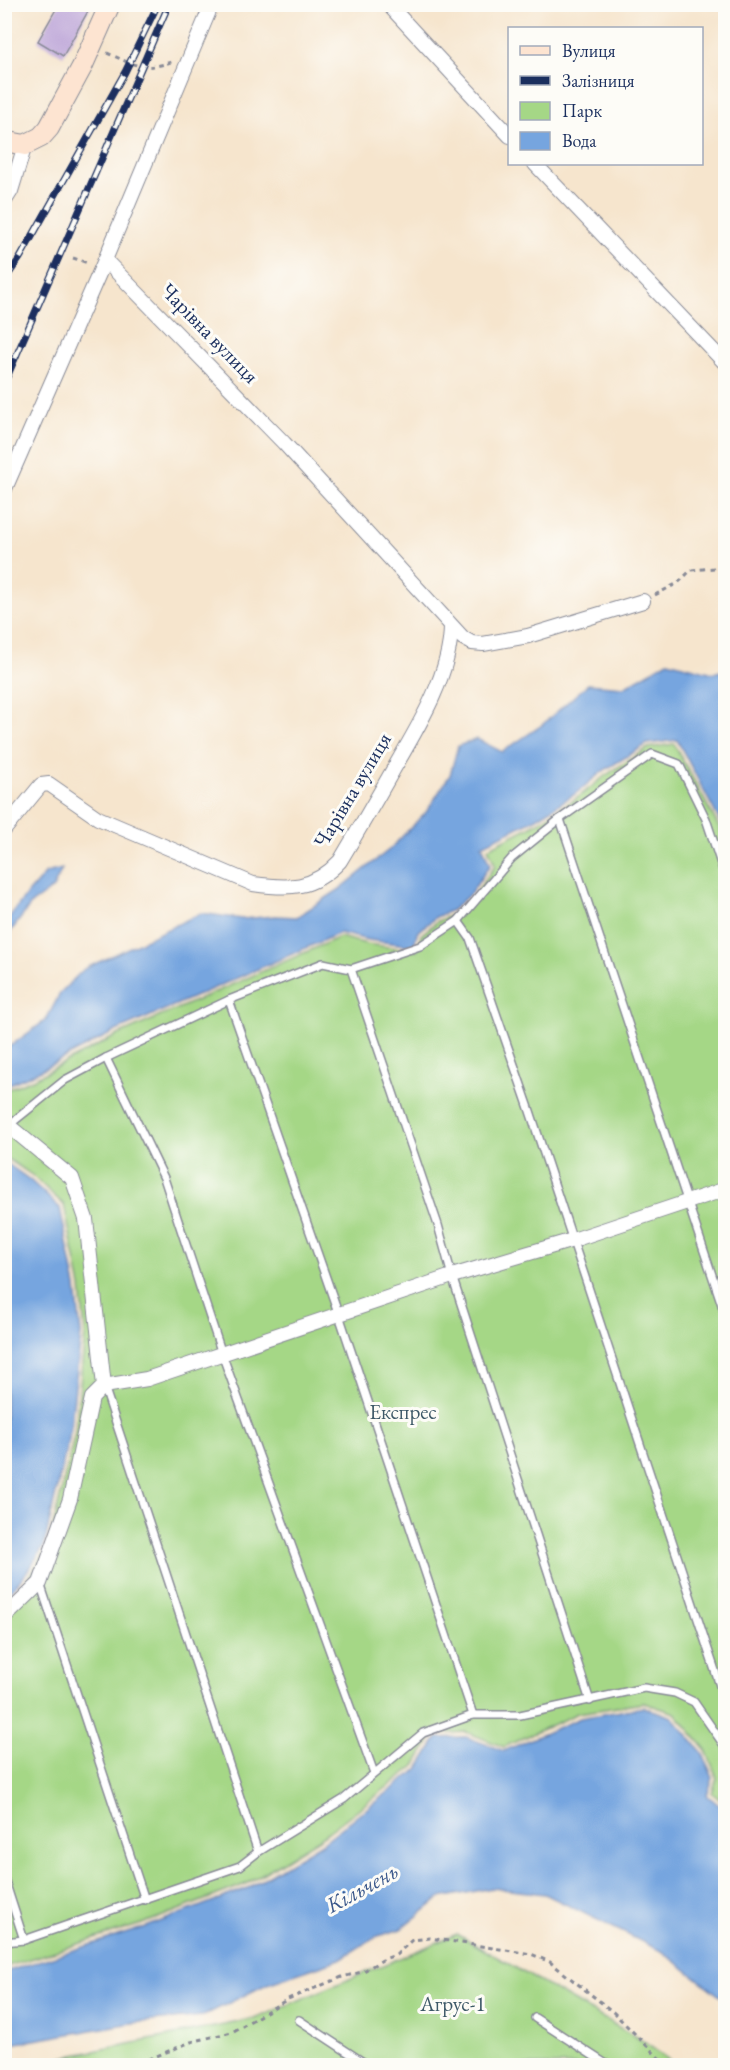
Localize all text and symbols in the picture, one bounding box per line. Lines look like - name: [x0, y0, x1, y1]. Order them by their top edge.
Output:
- legend: [508, 27, 703, 165]
- text: Вулиця: [562, 39, 615, 62]
- text: Залізниця: [562, 69, 635, 92]
- text: Парк: [562, 99, 602, 122]
- text: Вода: [562, 129, 597, 152]
- street label: Чарівна вулиця: [155, 277, 265, 389]
- street label: Чарівна вулиця: [307, 727, 397, 853]
- park label: Експрес: [369, 1398, 437, 1425]
- water label: Кільчень: [320, 1856, 403, 1920]
- park label: Агрус-1: [419, 1990, 486, 2017]

